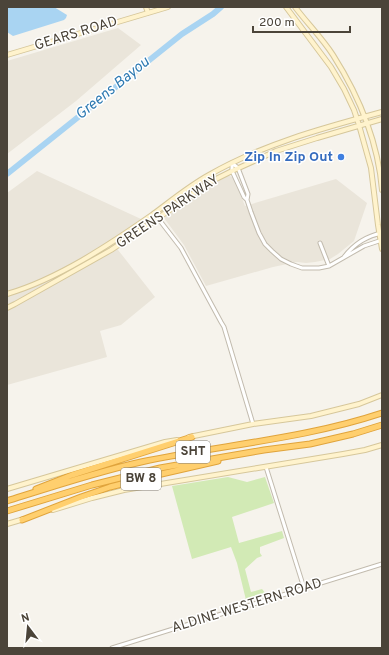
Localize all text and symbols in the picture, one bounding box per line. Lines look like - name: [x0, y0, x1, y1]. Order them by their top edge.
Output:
- scale bar: [253, 8, 350, 34]
- street label: GEARS ROAD: [33, 13, 119, 55]
- text: 200 m: [259, 15, 295, 31]
- water label: Greens Bayou: [72, 53, 155, 125]
- place label: Zip In Zip Out: [244, 149, 333, 166]
- marker: Zip In Zip Out: [336, 152, 346, 162]
- street label: GREENS PARKWAY: [113, 171, 223, 253]
- road number: SHT: [176, 441, 210, 463]
- road number: BW 8: [121, 468, 161, 490]
- street label: ALDINE WESTERN ROAD: [170, 575, 324, 637]
- north arrow: [8, 607, 48, 647]
- text: N: [20, 611, 31, 626]

